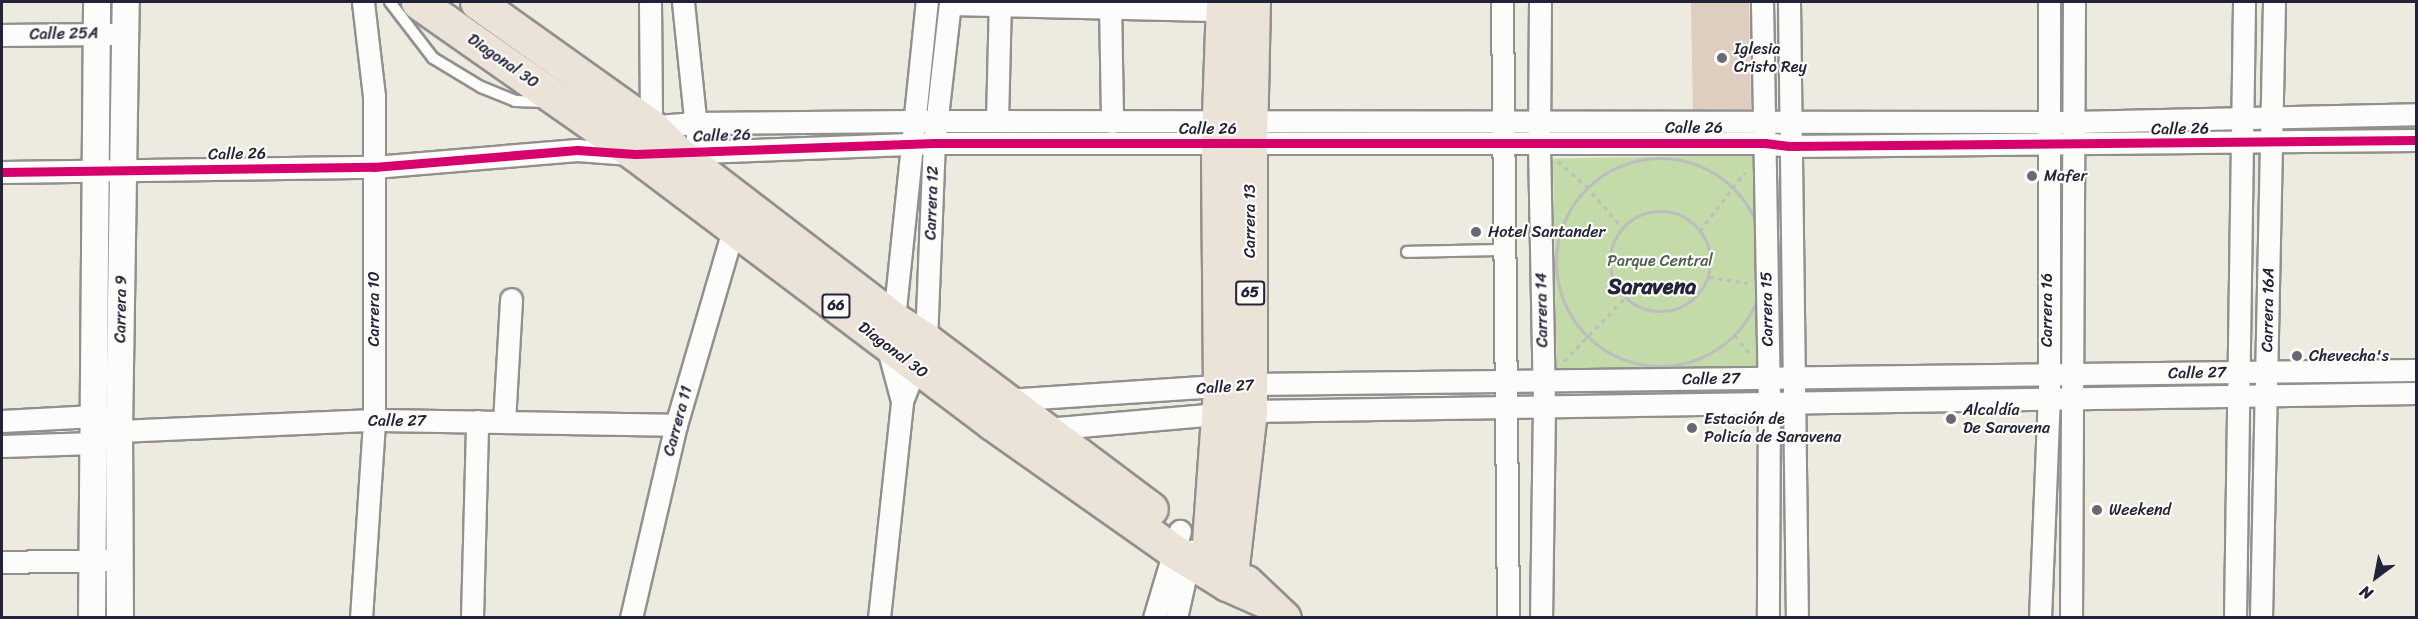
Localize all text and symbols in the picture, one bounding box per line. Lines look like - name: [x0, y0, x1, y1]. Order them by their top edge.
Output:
- street label: Calle 25A: [29, 24, 99, 44]
- street label: Diagonal 30: [464, 30, 542, 92]
- place label: Iglesia Cristo Rey: [1734, 39, 1807, 77]
- marker: Iglesia Cristo Rey: [1715, 51, 1729, 65]
- street label: Calle 26: [1665, 118, 1723, 138]
- street label: Calle 26: [1179, 119, 1237, 139]
- street label: Calle 26: [2151, 119, 2209, 139]
- street label: Calle 26: [693, 125, 751, 147]
- street label: Calle 26: [208, 144, 266, 164]
- street label: Carrera 12: [921, 166, 943, 240]
- place label: Mafer: [2044, 166, 2087, 186]
- marker: Mafer: [2025, 169, 2039, 183]
- street label: Carrera 13: [1240, 184, 1260, 258]
- place label: Hotel Santander: [1488, 222, 1605, 242]
- marker: Hotel Santander: [1469, 225, 1483, 239]
- park label: Parque Central: [1607, 251, 1713, 271]
- street label: Carrera 16A: [2258, 268, 2278, 352]
- street label: Carrera 10: [364, 271, 384, 347]
- street label: Carrera 15: [1757, 271, 1777, 347]
- street label: Carrera 14: [1532, 272, 1552, 348]
- street label: Carrera 16: [2037, 273, 2057, 347]
- district label: Saravena: [1608, 274, 1696, 300]
- street label: Carrera 9: [111, 275, 131, 343]
- road number: 65: [1235, 281, 1265, 305]
- road number: 66: [821, 294, 851, 318]
- street label: Diagonal 30: [854, 318, 932, 382]
- place label: Chevecha's: [2309, 346, 2389, 366]
- marker: Chevecha's: [2290, 349, 2304, 363]
- street label: Calle 27: [2168, 363, 2226, 383]
- street label: Calle 27: [1682, 369, 1740, 389]
- street label: Calle 27: [1195, 375, 1255, 399]
- street label: Carrera 11: [659, 384, 697, 458]
- place label: Alcaldía De Saravena: [1963, 400, 2049, 438]
- place label: Estación de Policía de Saravena: [1704, 409, 1841, 447]
- street label: Calle 27: [368, 411, 426, 431]
- marker: Alcaldía De Saravena: [1944, 412, 1958, 426]
- marker: Estación de Policía de Saravena: [1685, 421, 1699, 435]
- place label: Weekend: [2109, 500, 2171, 520]
- marker: Weekend: [2090, 503, 2104, 517]
- north arrow: [2346, 547, 2406, 607]
- text: N: [2354, 577, 2379, 608]

